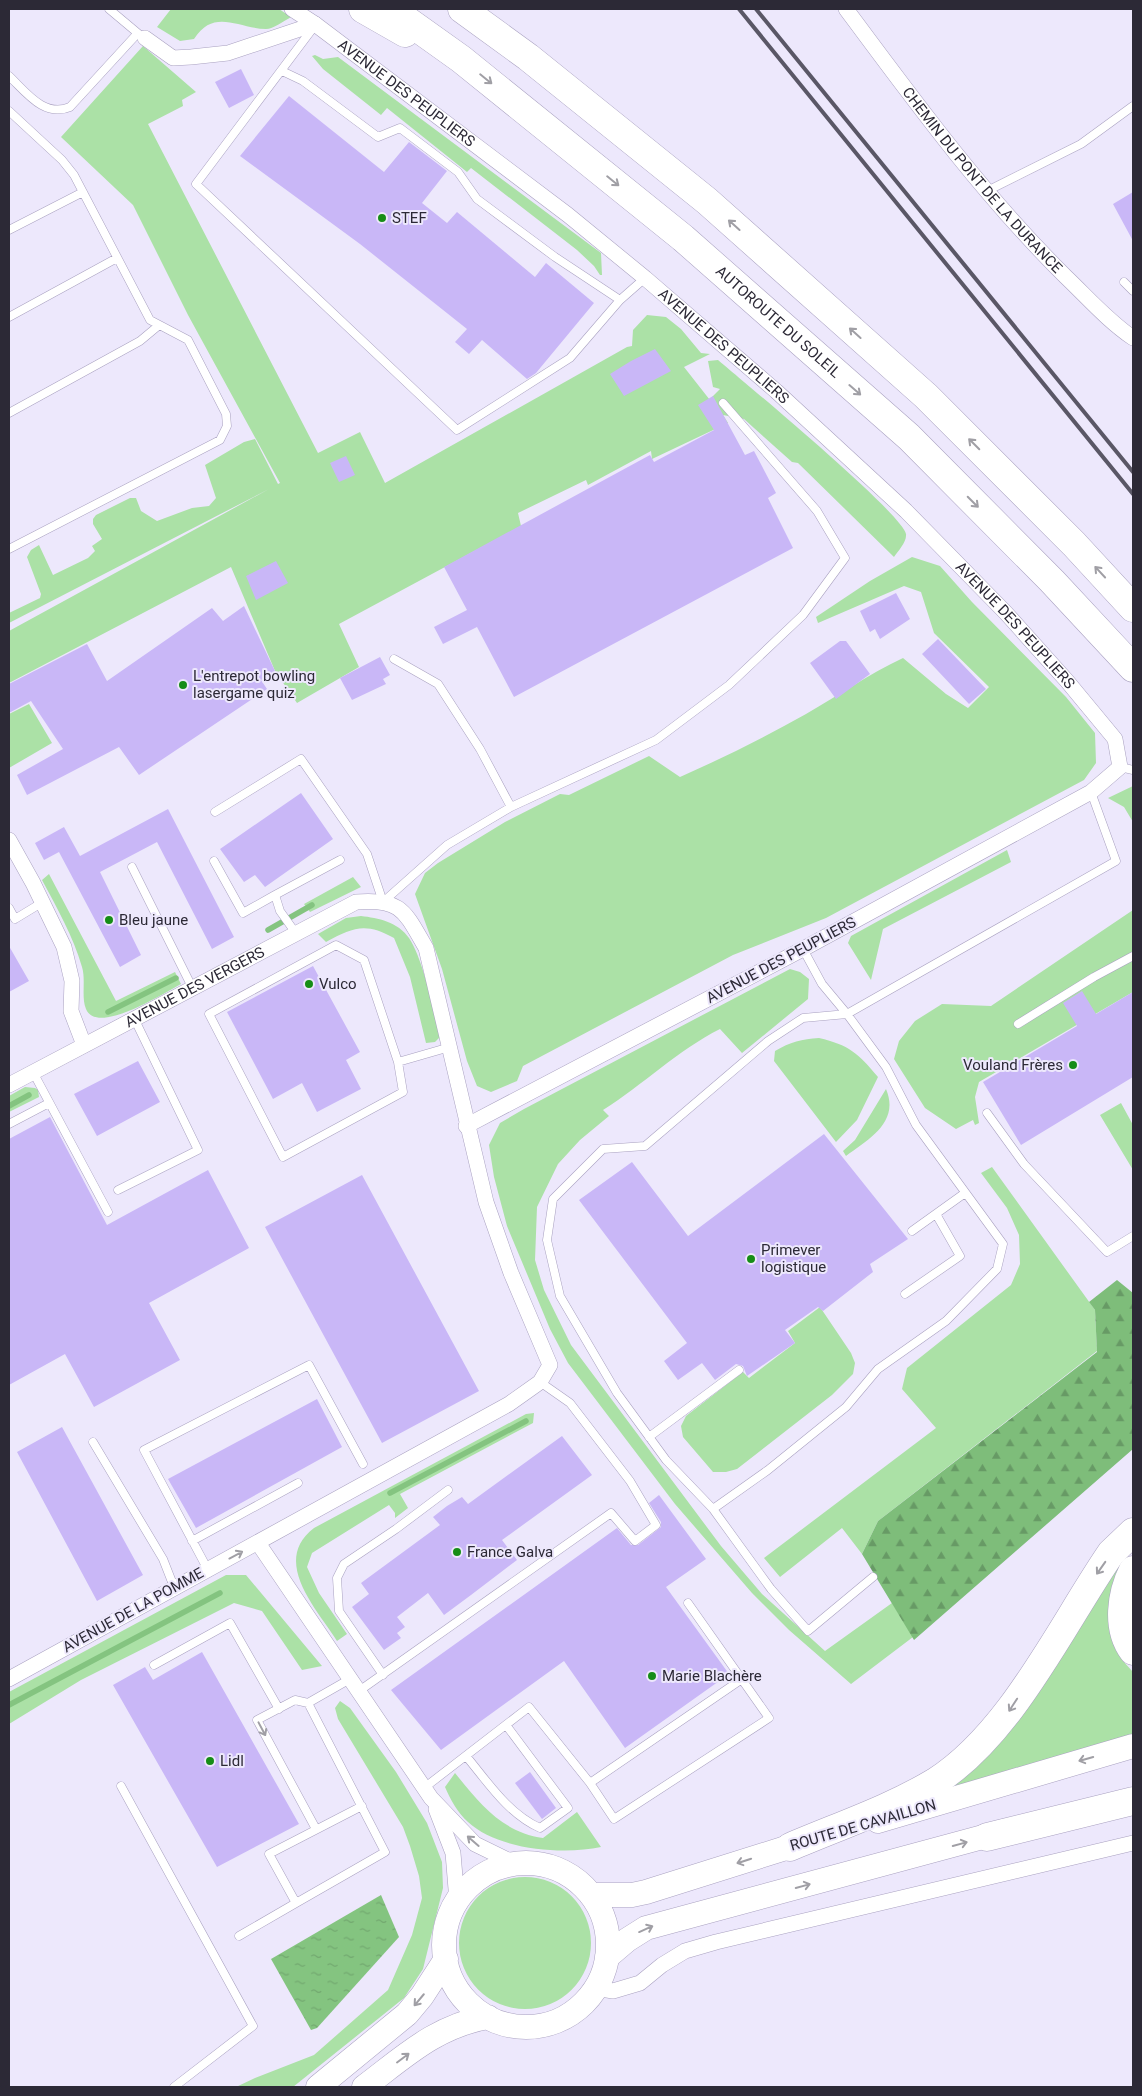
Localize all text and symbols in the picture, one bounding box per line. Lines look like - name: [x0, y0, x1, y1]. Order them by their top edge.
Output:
- street label: AVENUE DES PEUPLIERS: [334, 36, 479, 151]
- one-way arrow: [480, 74, 493, 85]
- street label: CHEMIN DU PONT DE LA DURANCE: [899, 84, 1066, 277]
- one-way arrow: [606, 176, 619, 187]
- place label: STEF: [392, 209, 427, 227]
- marker: STEF: [376, 212, 388, 224]
- one-way arrow: [727, 219, 740, 231]
- street label: AUTOROUTE DU SOLEIL: [712, 262, 844, 382]
- street label: AVENUE DES PEUPLIERS: [655, 285, 793, 408]
- one-way arrow: [849, 327, 862, 339]
- one-way arrow: [849, 384, 862, 395]
- one-way arrow: [968, 438, 980, 450]
- one-way arrow: [967, 495, 979, 508]
- street label: AVENUE DES PEUPLIERS: [952, 558, 1079, 693]
- one-way arrow: [1094, 566, 1106, 578]
- place label: L'entrepot bowling lasergame quiz: [193, 667, 315, 702]
- marker: L'entrepot bowling lasergame quiz: [177, 679, 189, 691]
- place label: Bleu jaune: [119, 911, 188, 929]
- street label: AVENUE DES PEUPLIERS: [703, 913, 859, 1007]
- marker: Bleu jaune: [103, 914, 115, 926]
- street label: AVENUE DES VERGERS: [122, 943, 268, 1031]
- place label: Vulco: [319, 975, 357, 993]
- marker: Vulco: [303, 978, 315, 990]
- place label: Vouland Frères: [963, 1056, 1063, 1074]
- marker: Vouland Frères: [1067, 1059, 1079, 1071]
- place label: Primever logistique: [761, 1241, 826, 1276]
- marker: Primever logistique: [745, 1253, 757, 1265]
- place label: France Galva: [467, 1543, 553, 1561]
- marker: France Galva: [451, 1546, 463, 1558]
- one-way arrow: [228, 1550, 243, 1559]
- one-way arrow: [1096, 1561, 1106, 1575]
- street label: AVENUE DE LA POMME: [59, 1564, 207, 1656]
- place label: Marie Blachère: [662, 1667, 762, 1685]
- marker: Marie Blachère: [646, 1670, 658, 1682]
- one-way arrow: [1007, 1697, 1017, 1711]
- one-way arrow: [257, 1721, 267, 1736]
- place label: Lidl: [220, 1752, 244, 1770]
- marker: Lidl: [204, 1755, 216, 1767]
- one-way arrow: [1079, 1755, 1095, 1765]
- street label: ROUTE DE CAVAILLON: [788, 1796, 938, 1854]
- one-way arrow: [467, 1835, 480, 1846]
- one-way arrow: [951, 1839, 967, 1848]
- one-way arrow: [736, 1857, 752, 1867]
- one-way arrow: [794, 1881, 810, 1890]
- one-way arrow: [638, 1924, 653, 1933]
- one-way arrow: [413, 1993, 424, 2006]
- one-way arrow: [396, 2053, 410, 2063]

